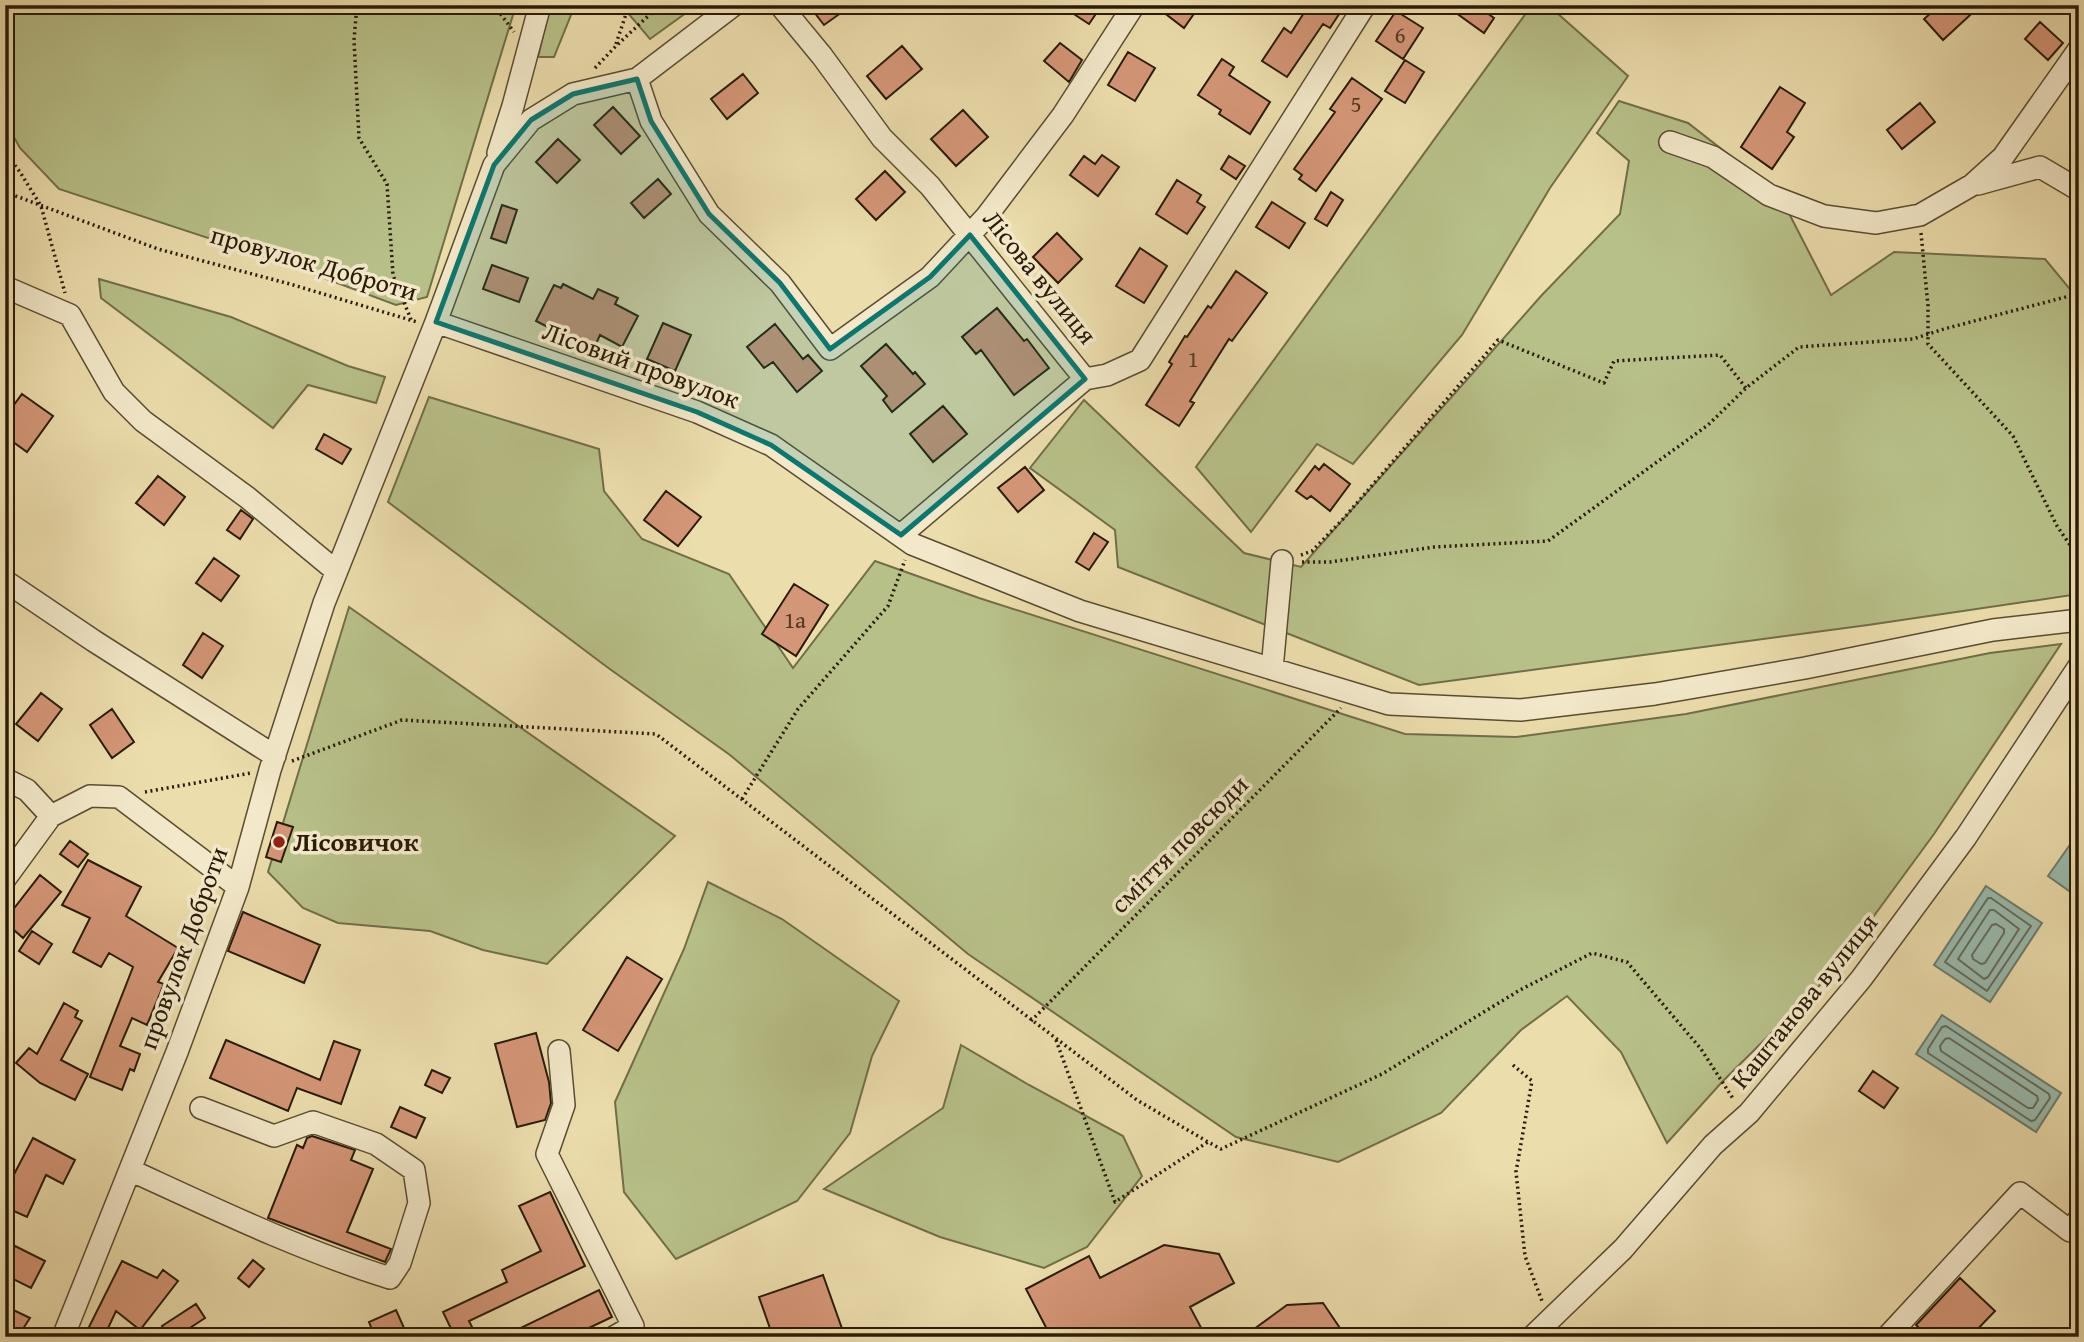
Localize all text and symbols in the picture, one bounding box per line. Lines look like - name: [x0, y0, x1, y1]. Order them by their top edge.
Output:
- house number: 6: [1394, 18, 1406, 51]
- house number: 5: [1350, 87, 1362, 120]
- street label: Лісова вулиця: [974, 201, 1107, 352]
- street label: провулок Доброти: [206, 214, 422, 311]
- street label: Лісовий провулок: [537, 311, 745, 418]
- house number: 1: [1187, 342, 1199, 375]
- house number: 1а: [784, 603, 806, 636]
- street label: сміття повсюди: [1101, 766, 1257, 922]
- place label: Лісовичок: [293, 822, 418, 861]
- marker: Лісовичок: [271, 834, 287, 850]
- street label: провулок Доброти: [128, 841, 237, 1055]
- street label: Каштанова вулиця: [1721, 905, 1887, 1097]

